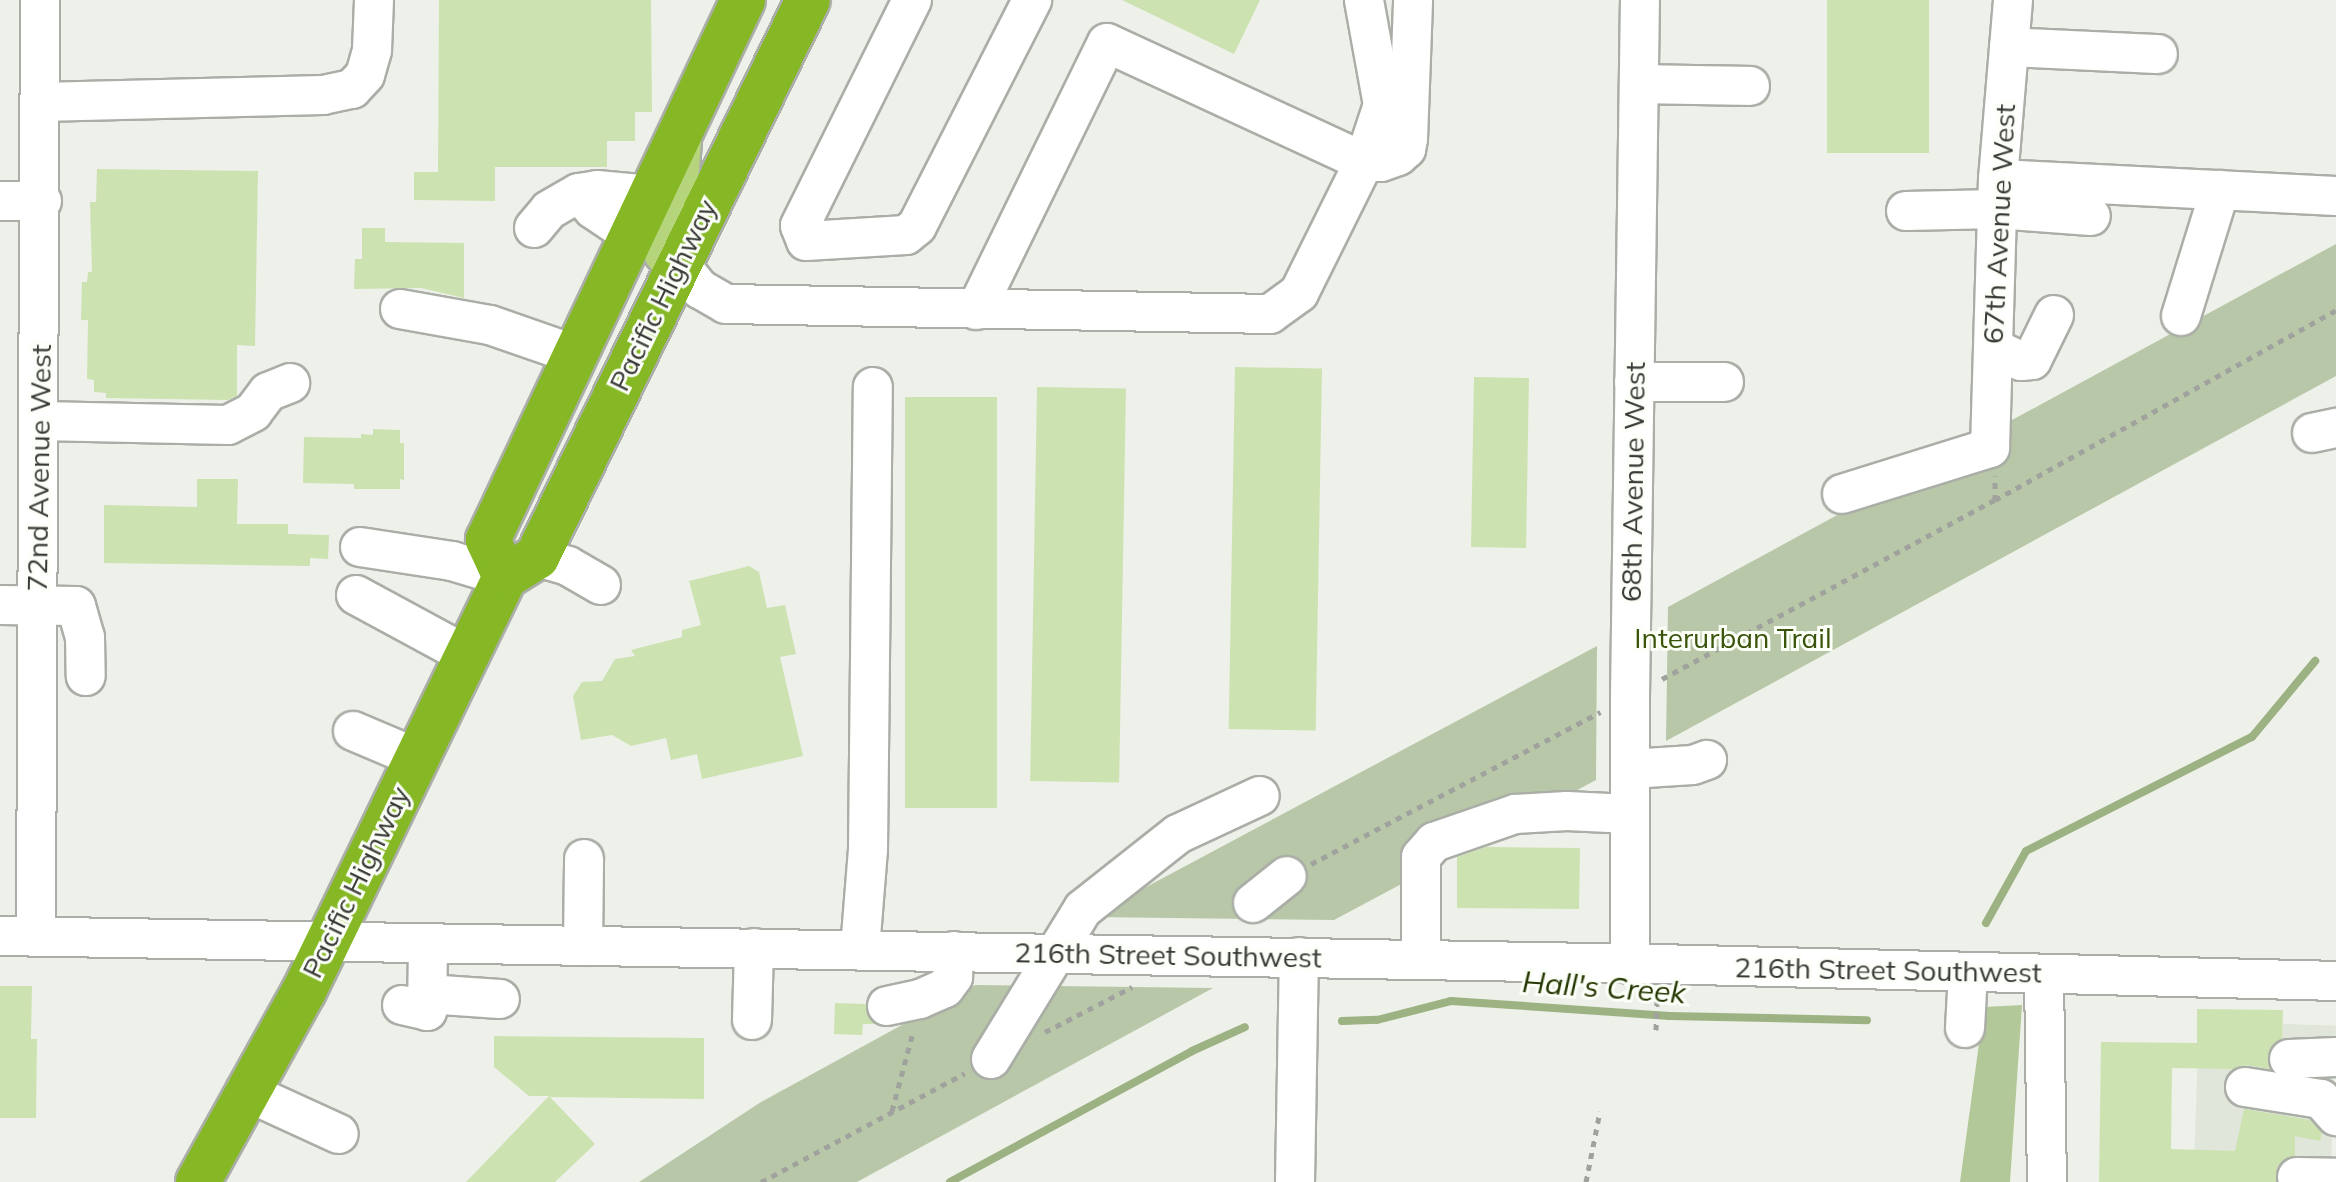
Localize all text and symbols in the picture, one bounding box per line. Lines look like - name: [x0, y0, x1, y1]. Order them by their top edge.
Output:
- street label: 67th Avenue West: [1976, 103, 2022, 345]
- street label: Pacific Highway: [602, 194, 724, 396]
- street label: 72nd Avenue West: [20, 344, 58, 592]
- street label: 68th Avenue West: [1614, 362, 1652, 602]
- park label: Interurban Trail: [1634, 621, 1832, 655]
- street label: Pacific Highway: [295, 781, 417, 983]
- street label: 216th Street Southwest: [1014, 936, 1322, 974]
- street label: 216th Street Southwest: [1734, 951, 2042, 989]
- water label: Hall's Creek: [1521, 963, 1687, 1011]

